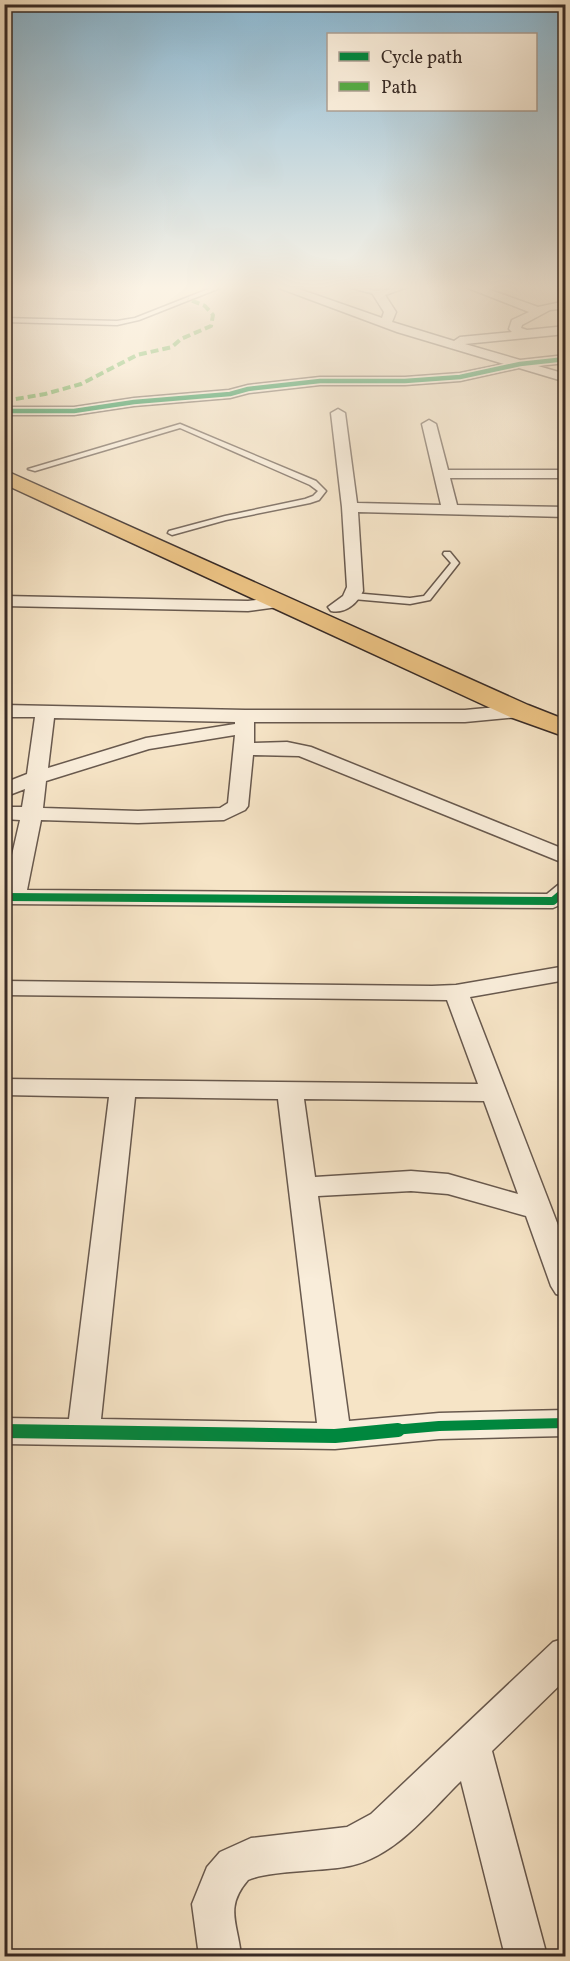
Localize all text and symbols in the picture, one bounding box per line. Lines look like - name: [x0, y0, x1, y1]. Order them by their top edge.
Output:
- legend: [327, 33, 537, 111]
- text: Cycle path: [381, 46, 463, 71]
- text: Path: [381, 76, 417, 101]

